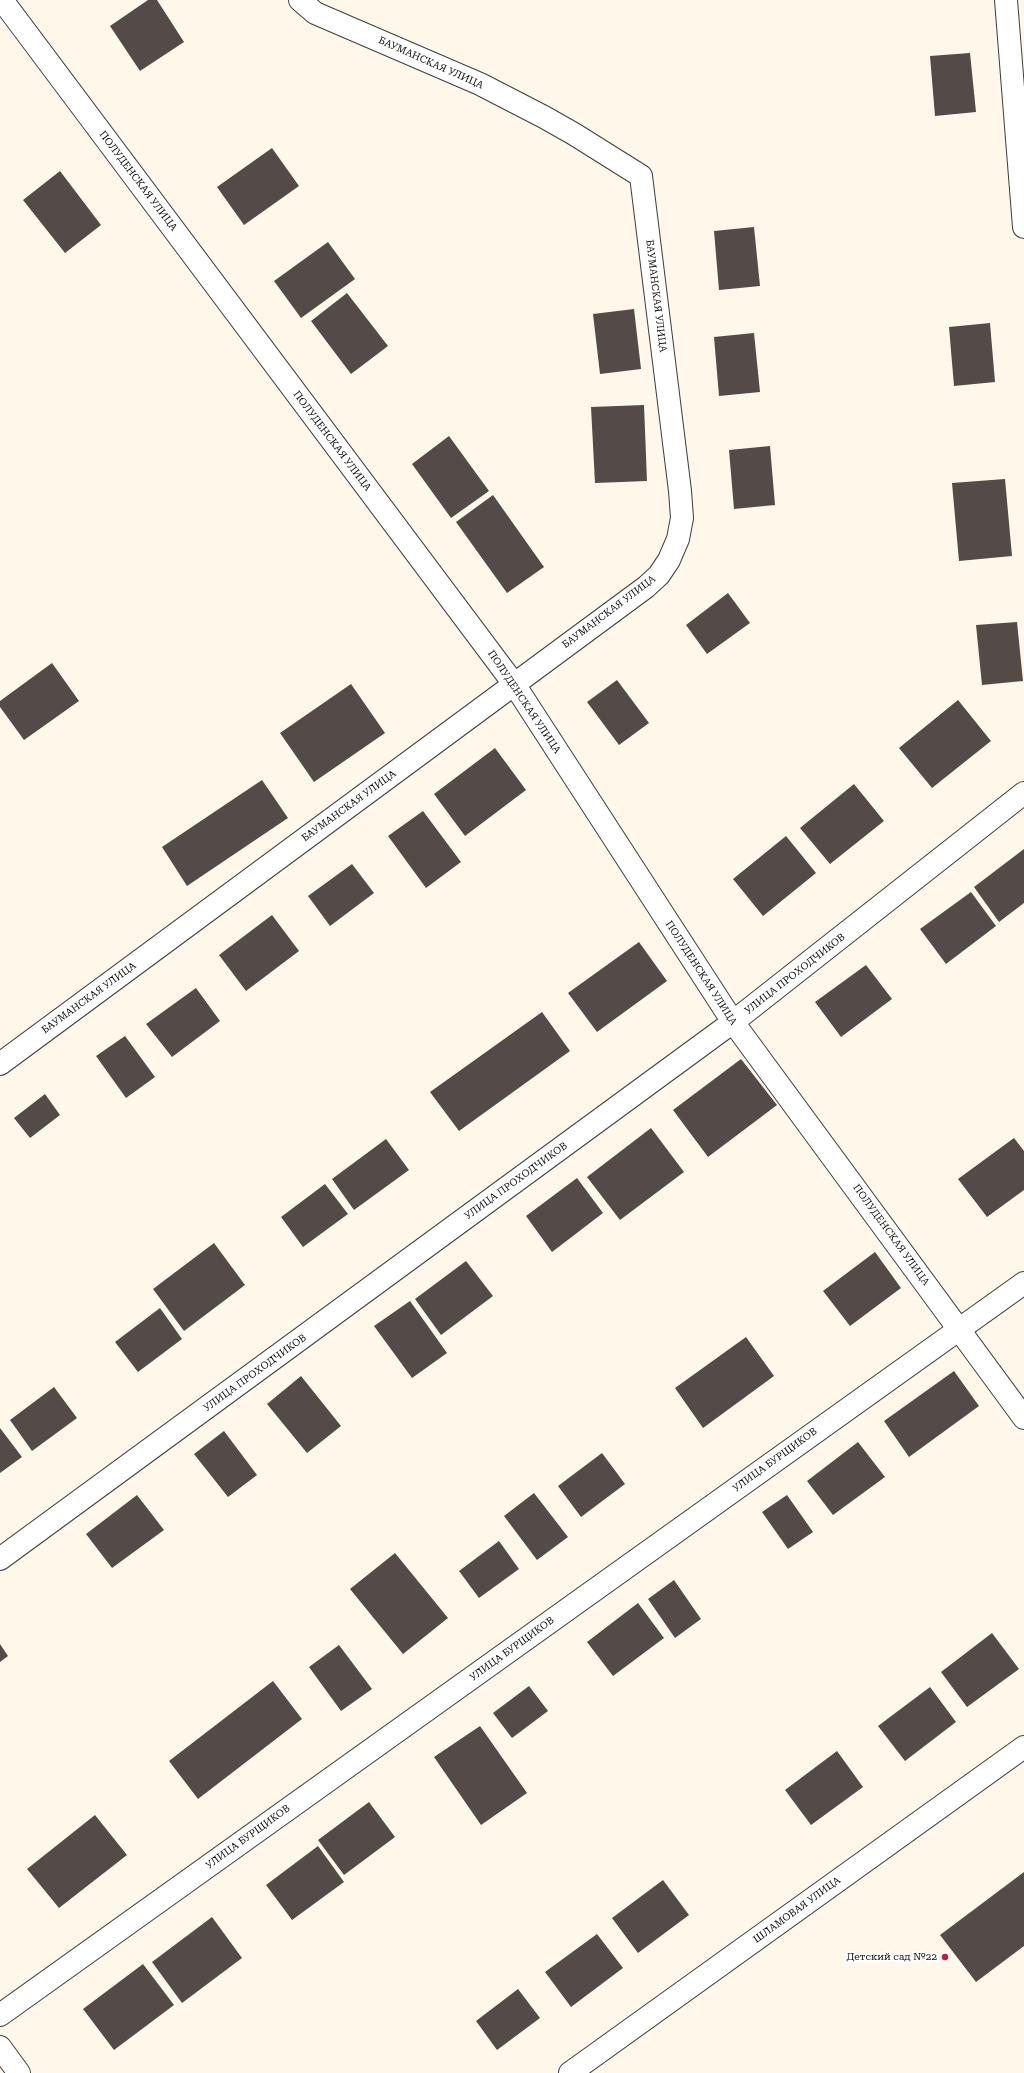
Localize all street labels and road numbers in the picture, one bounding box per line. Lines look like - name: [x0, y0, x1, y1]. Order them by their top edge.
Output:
- street label: БАУМАНСКАЯ УЛИЦА: [377, 34, 485, 92]
- street label: ПОЛУДЕНСКАЯ УЛИЦА: [96, 129, 180, 233]
- street label: БАУМАНСКАЯ УЛИЦА: [643, 239, 669, 353]
- street label: ПОЛУДЕНСКАЯ УЛИЦА: [290, 389, 374, 493]
- street label: БАУМАНСКАЯ УЛИЦА: [560, 573, 658, 651]
- street label: ПОЛУДЕНСКАЯ УЛИЦА: [485, 648, 563, 756]
- street label: БАУМАНСКАЯ УЛИЦА: [299, 768, 399, 844]
- street label: ПОЛУДЕНСКАЯ УЛИЦА: [663, 919, 739, 1027]
- street label: УЛИЦА ПРОХОДЧИКОВ: [742, 931, 848, 1017]
- street label: БАУМАНСКАЯ УЛИЦА: [39, 960, 139, 1036]
- street label: УЛИЦА ПРОХОДЧИКОВ: [462, 1140, 570, 1222]
- street label: ПОЛУДЕНСКАЯ УЛИЦА: [850, 1182, 932, 1288]
- street label: УЛИЦА ПРОХОДЧИКОВ: [201, 1332, 309, 1414]
- street label: УЛИЦА БУРЩИКОВ: [730, 1425, 820, 1495]
- street label: УЛИЦА БУРЩИКОВ: [467, 1614, 557, 1684]
- street label: УЛИЦА БУРЩИКОВ: [203, 1802, 293, 1872]
- street label: ШЛАМОВАЯ УЛИЦА: [751, 1874, 843, 1946]

